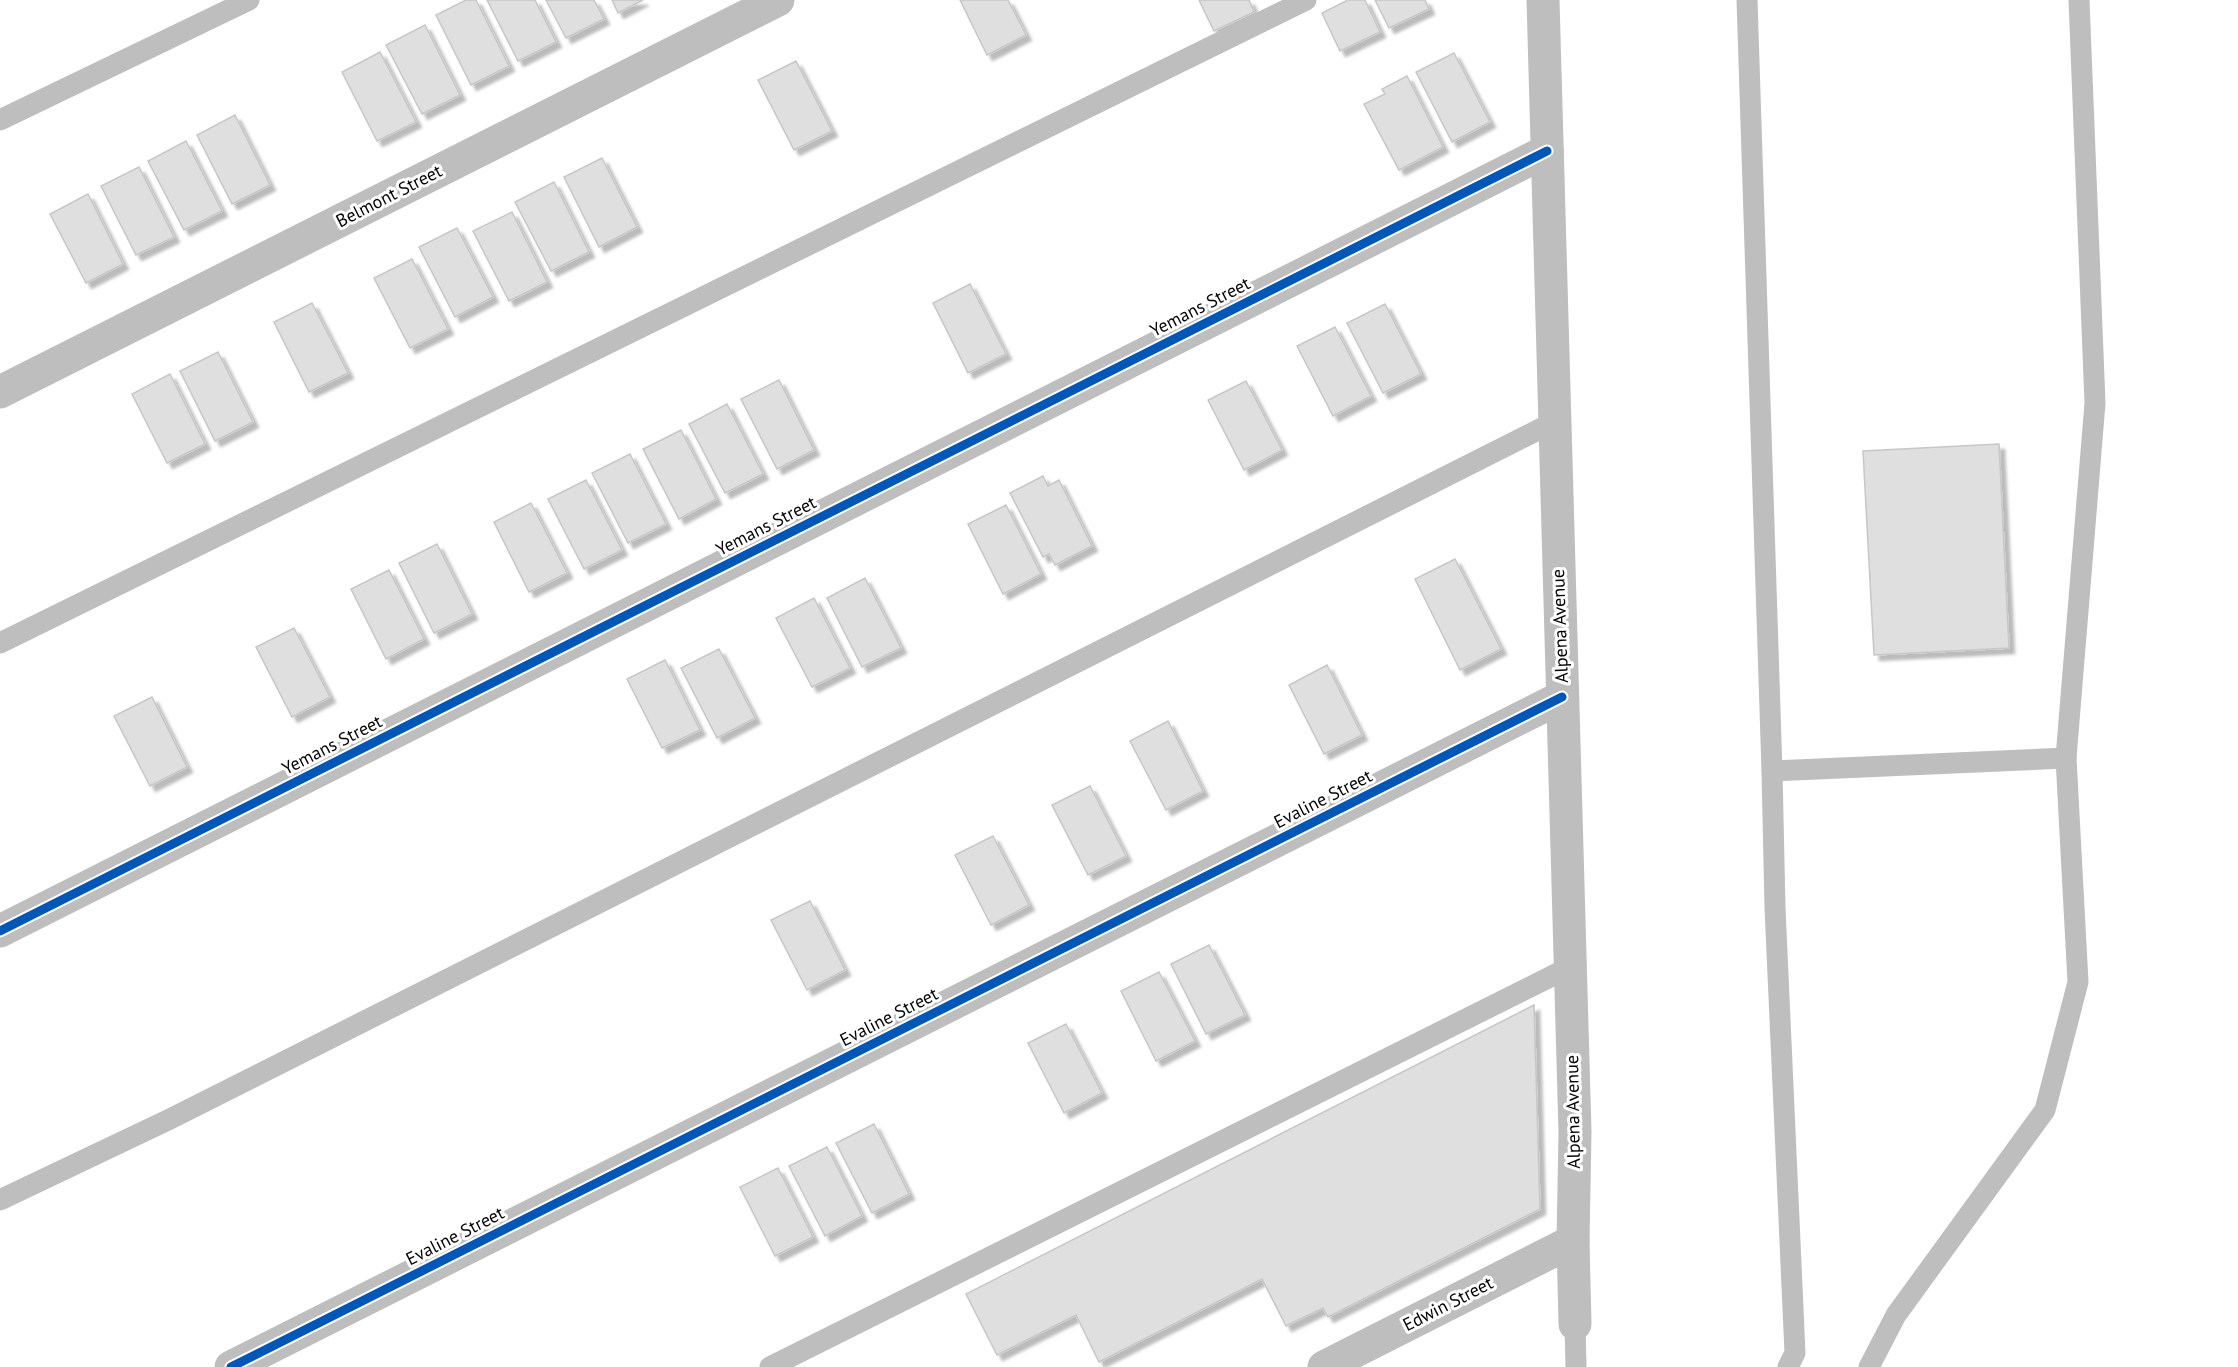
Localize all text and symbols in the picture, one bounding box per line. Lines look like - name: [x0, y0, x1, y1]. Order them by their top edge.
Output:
- street label: Belmont Street: [332, 159, 446, 232]
- street label: Yemans Street: [1146, 271, 1254, 342]
- street label: Yemans Street: [712, 490, 820, 561]
- street label: Alpena Avenue: [1546, 569, 1573, 683]
- street label: Yemans Street: [278, 709, 386, 780]
- street label: Evaline Street: [1270, 764, 1376, 833]
- street label: Evaline Street: [836, 982, 942, 1051]
- street label: Alpena Avenue: [1560, 1055, 1585, 1169]
- street label: Evaline Street: [402, 1201, 508, 1270]
- street label: Edwin Street: [1399, 1271, 1497, 1336]

